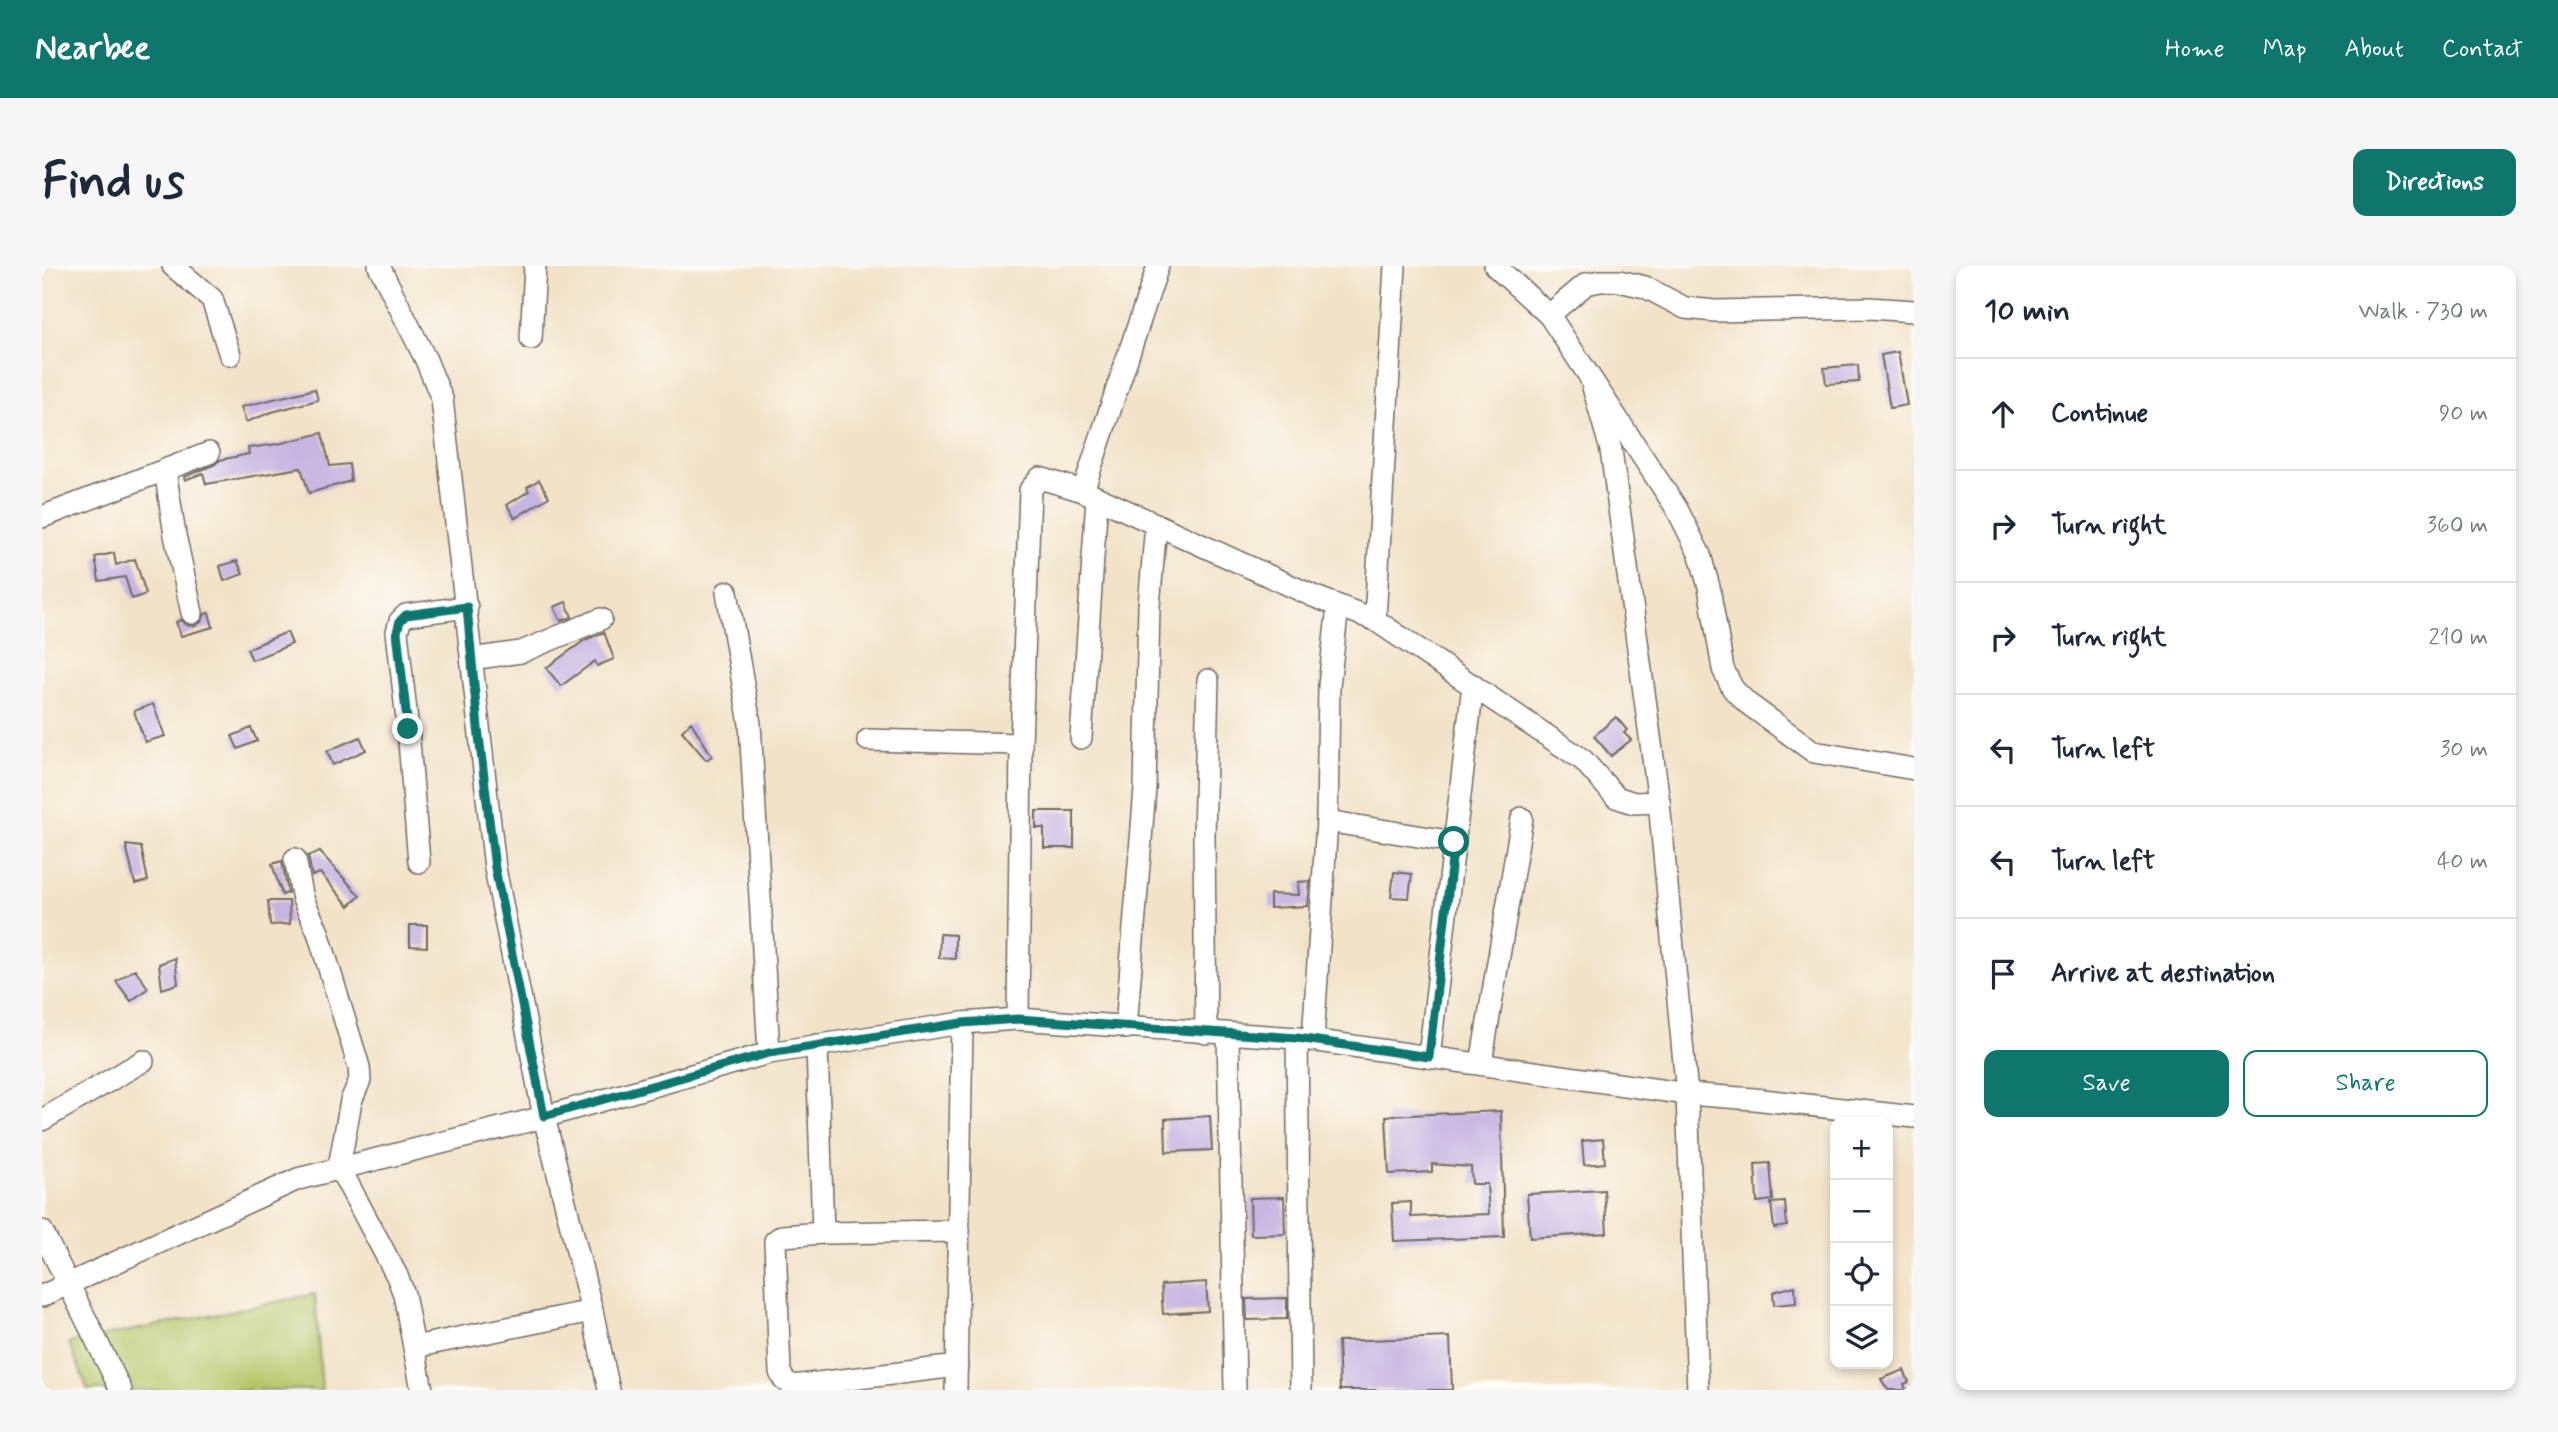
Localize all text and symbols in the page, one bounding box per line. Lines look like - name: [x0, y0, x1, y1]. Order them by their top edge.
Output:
- text: Nearbee: [35, 27, 150, 71]
- text: Home: [2165, 34, 2225, 65]
- text: Map: [2263, 34, 2307, 65]
- text: About: [2345, 34, 2404, 65]
- text: Contact: [2442, 34, 2523, 65]
- button: Directions: [2353, 149, 2516, 216]
- text: Find us: [42, 150, 185, 215]
- text: 10 min: [1984, 292, 2070, 331]
- text: Walk · 730 m: [2359, 297, 2488, 327]
- icon: ahead: [1984, 395, 2022, 433]
- text: Continue: [2051, 397, 2148, 431]
- text: 90 m: [2439, 399, 2488, 429]
- icon: right: [1984, 507, 2022, 545]
- text: Turn right: [2051, 509, 2167, 543]
- text: 360 m: [2427, 511, 2488, 541]
- icon: right: [1984, 619, 2022, 657]
- text: Turn right: [2051, 621, 2167, 655]
- text: 210 m: [2428, 623, 2488, 653]
- route end: [392, 713, 423, 744]
- icon: left: [1984, 731, 2022, 769]
- text: Turn left: [2051, 733, 2155, 767]
- text: 30 m: [2440, 735, 2488, 765]
- route start: [1438, 826, 1469, 857]
- icon: left: [1984, 843, 2022, 881]
- text: Turn left: [2051, 845, 2155, 879]
- text: 40 m: [2437, 847, 2488, 877]
- icon: arrive: [1984, 955, 2022, 993]
- text: Arrive at destination: [2051, 957, 2275, 991]
- button: Save: [1984, 1050, 2229, 1117]
- button: Share: [2243, 1050, 2488, 1117]
- map controls: [1830, 1117, 1893, 1369]
- button: +: [1830, 1117, 1893, 1180]
- button: −: [1830, 1180, 1893, 1243]
- button: locate: [1830, 1243, 1893, 1306]
- button: layers: [1830, 1306, 1893, 1369]

